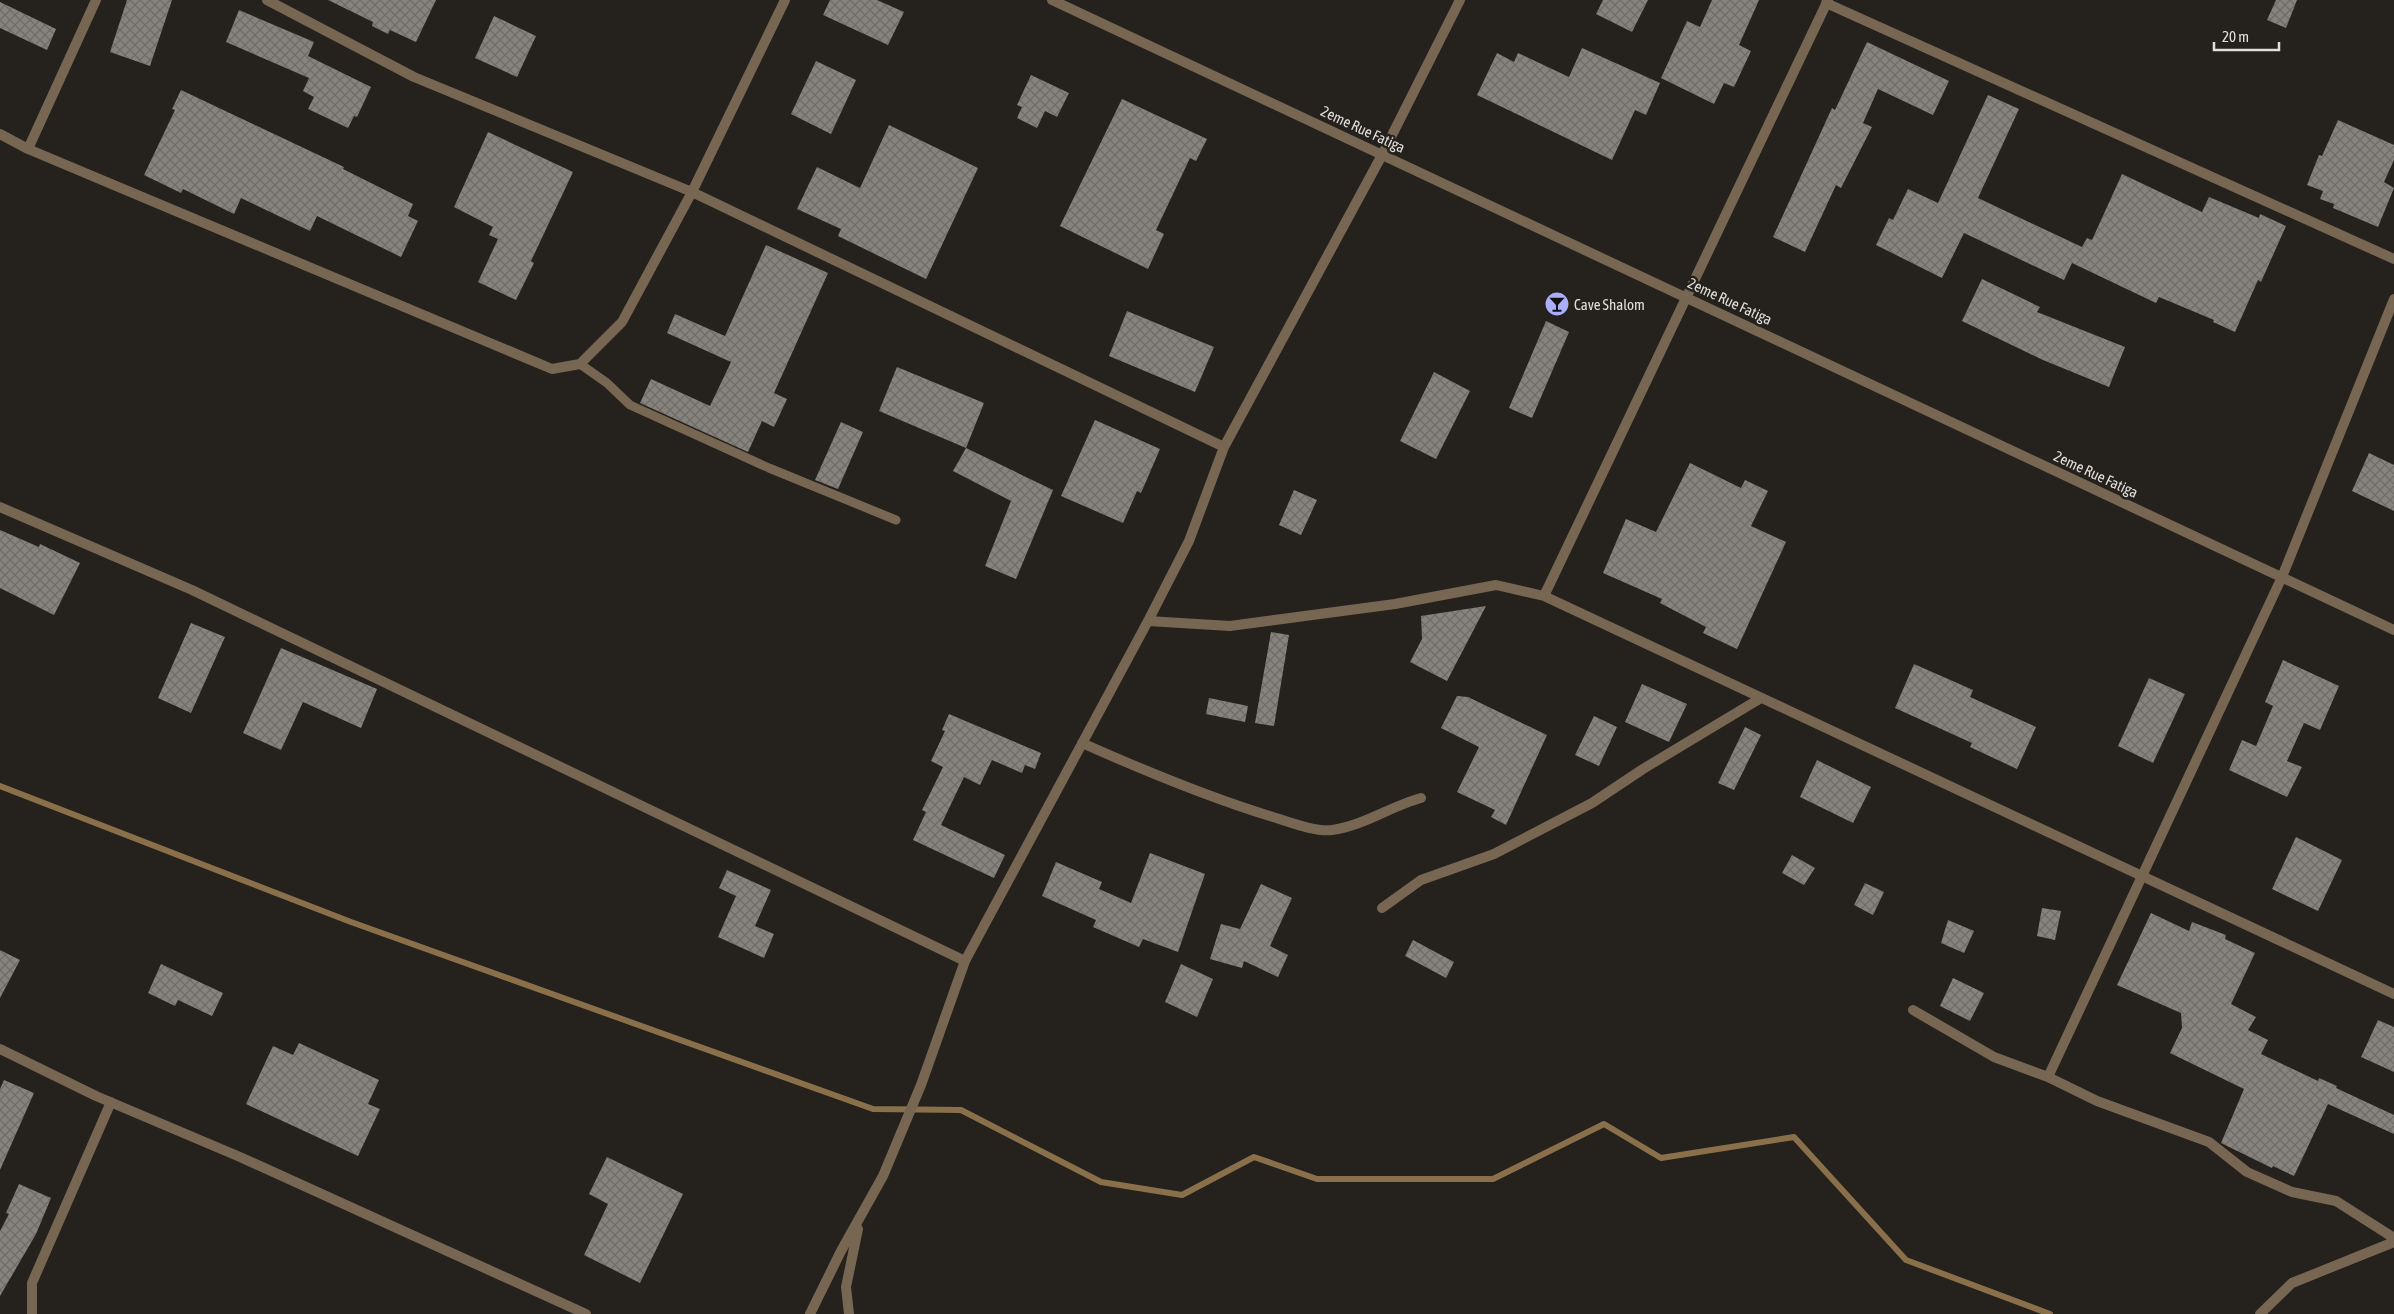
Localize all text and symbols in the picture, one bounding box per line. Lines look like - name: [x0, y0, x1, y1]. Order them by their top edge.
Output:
- scale bar: [2214, 20, 2279, 52]
- text: 20 m: [2222, 28, 2249, 45]
- street label: 2eme Rue Fatiga: [1318, 102, 1408, 156]
- street label: 2eme Rue Fatiga: [1685, 274, 1775, 328]
- bar icon: Cave Shalom: [1544, 291, 1570, 317]
- place label: Cave Shalom: [1574, 296, 1645, 313]
- street label: 2eme Rue Fatiga: [2051, 447, 2141, 501]

